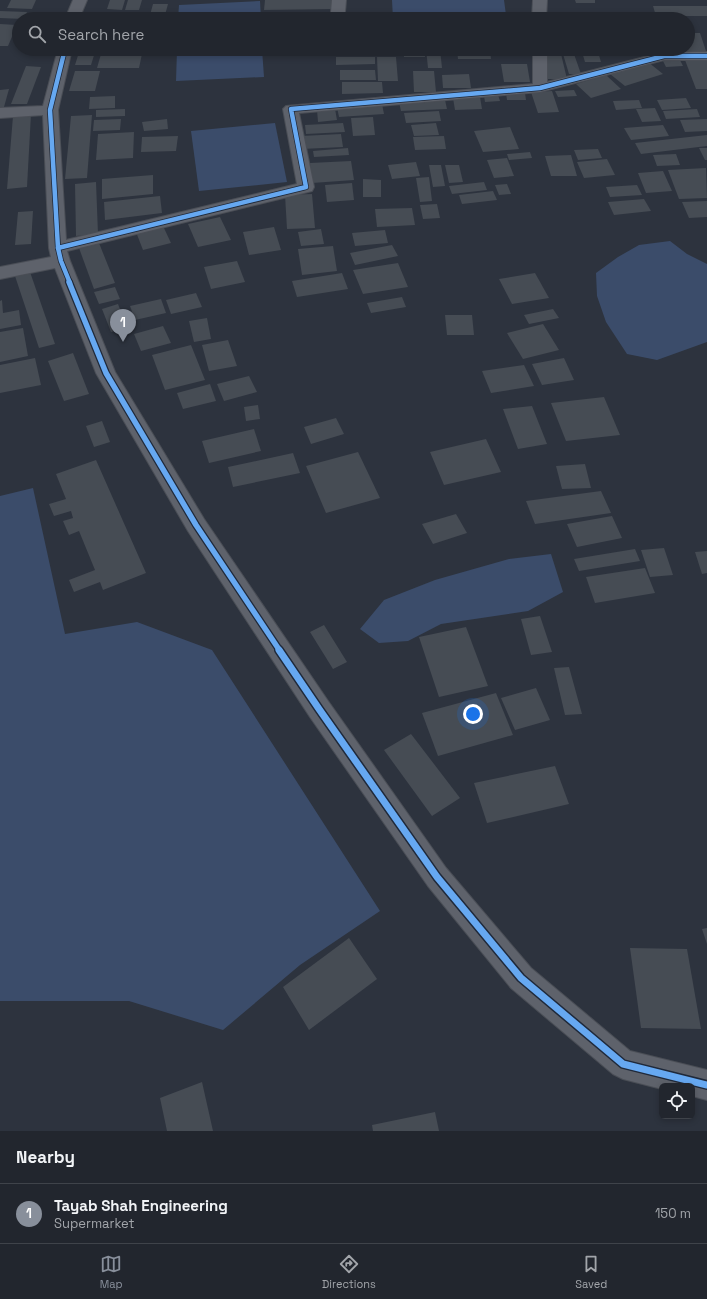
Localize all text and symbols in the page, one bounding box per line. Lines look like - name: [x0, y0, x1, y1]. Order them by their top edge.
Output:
- search box: [12, 12, 695, 56]
- icon: search: [26, 23, 48, 45]
- text: Search here: [58, 25, 144, 44]
- pin: 1: [110, 309, 136, 342]
- your location: [463, 704, 483, 724]
- map controls: [659, 1083, 695, 1119]
- button: locate: [659, 1083, 695, 1119]
- text: Nearby: [16, 1146, 75, 1168]
- text: Tayab Shah Engineering: [54, 1196, 228, 1215]
- text: 1: [26, 1205, 32, 1222]
- text: 150 m: [655, 1205, 691, 1222]
- text: Supermarket: [54, 1215, 135, 1232]
- tab: Map: [100, 1253, 123, 1291]
- tab: Directions: [322, 1253, 376, 1291]
- tab: Saved: [575, 1253, 607, 1291]

